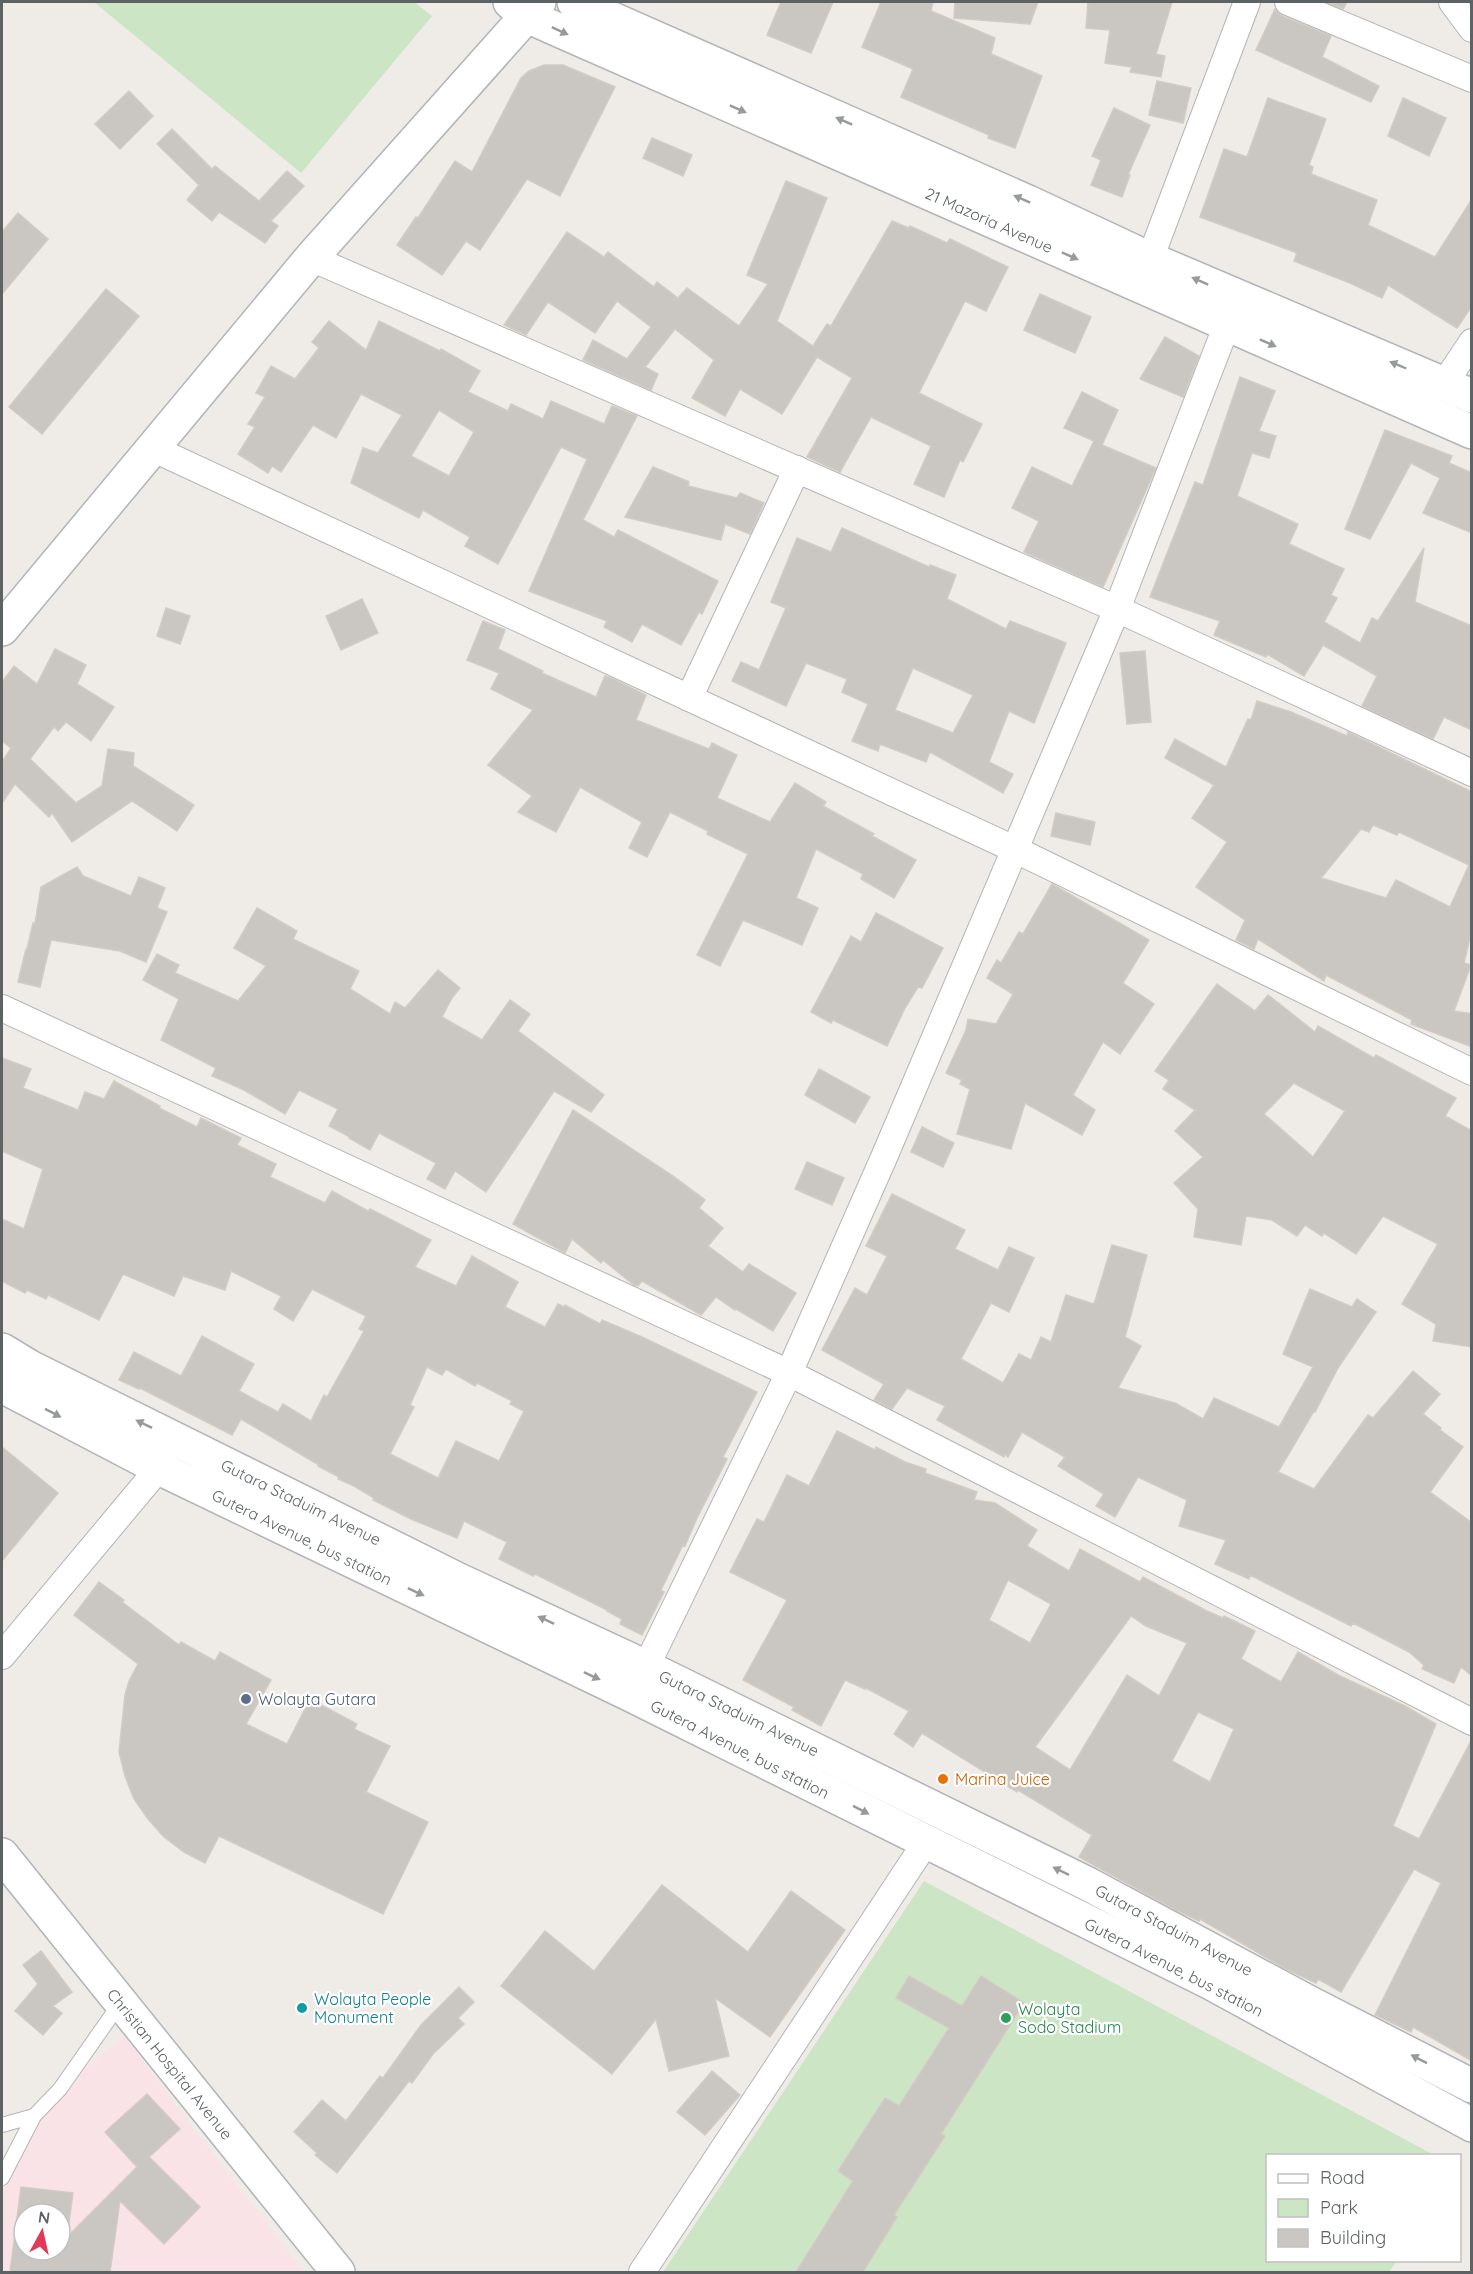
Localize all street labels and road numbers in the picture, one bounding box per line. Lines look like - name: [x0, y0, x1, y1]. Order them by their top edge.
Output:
- street label: 21 Mazoria Avenue: [922, 183, 1056, 257]
- street label: Gutara Staduim Avenue: [218, 1455, 384, 1549]
- street label: Gutera Avenue, bus station: [209, 1485, 395, 1589]
- street label: Gutara Staduim Avenue: [656, 1666, 822, 1760]
- street label: Gutera Avenue, bus station: [647, 1695, 833, 1803]
- street label: Gutara Staduim Avenue: [1092, 1880, 1256, 1980]
- street label: Gutera Avenue, bus station: [1081, 1913, 1267, 2021]
- street label: Christian Hospital Avenue: [103, 1984, 237, 2144]

